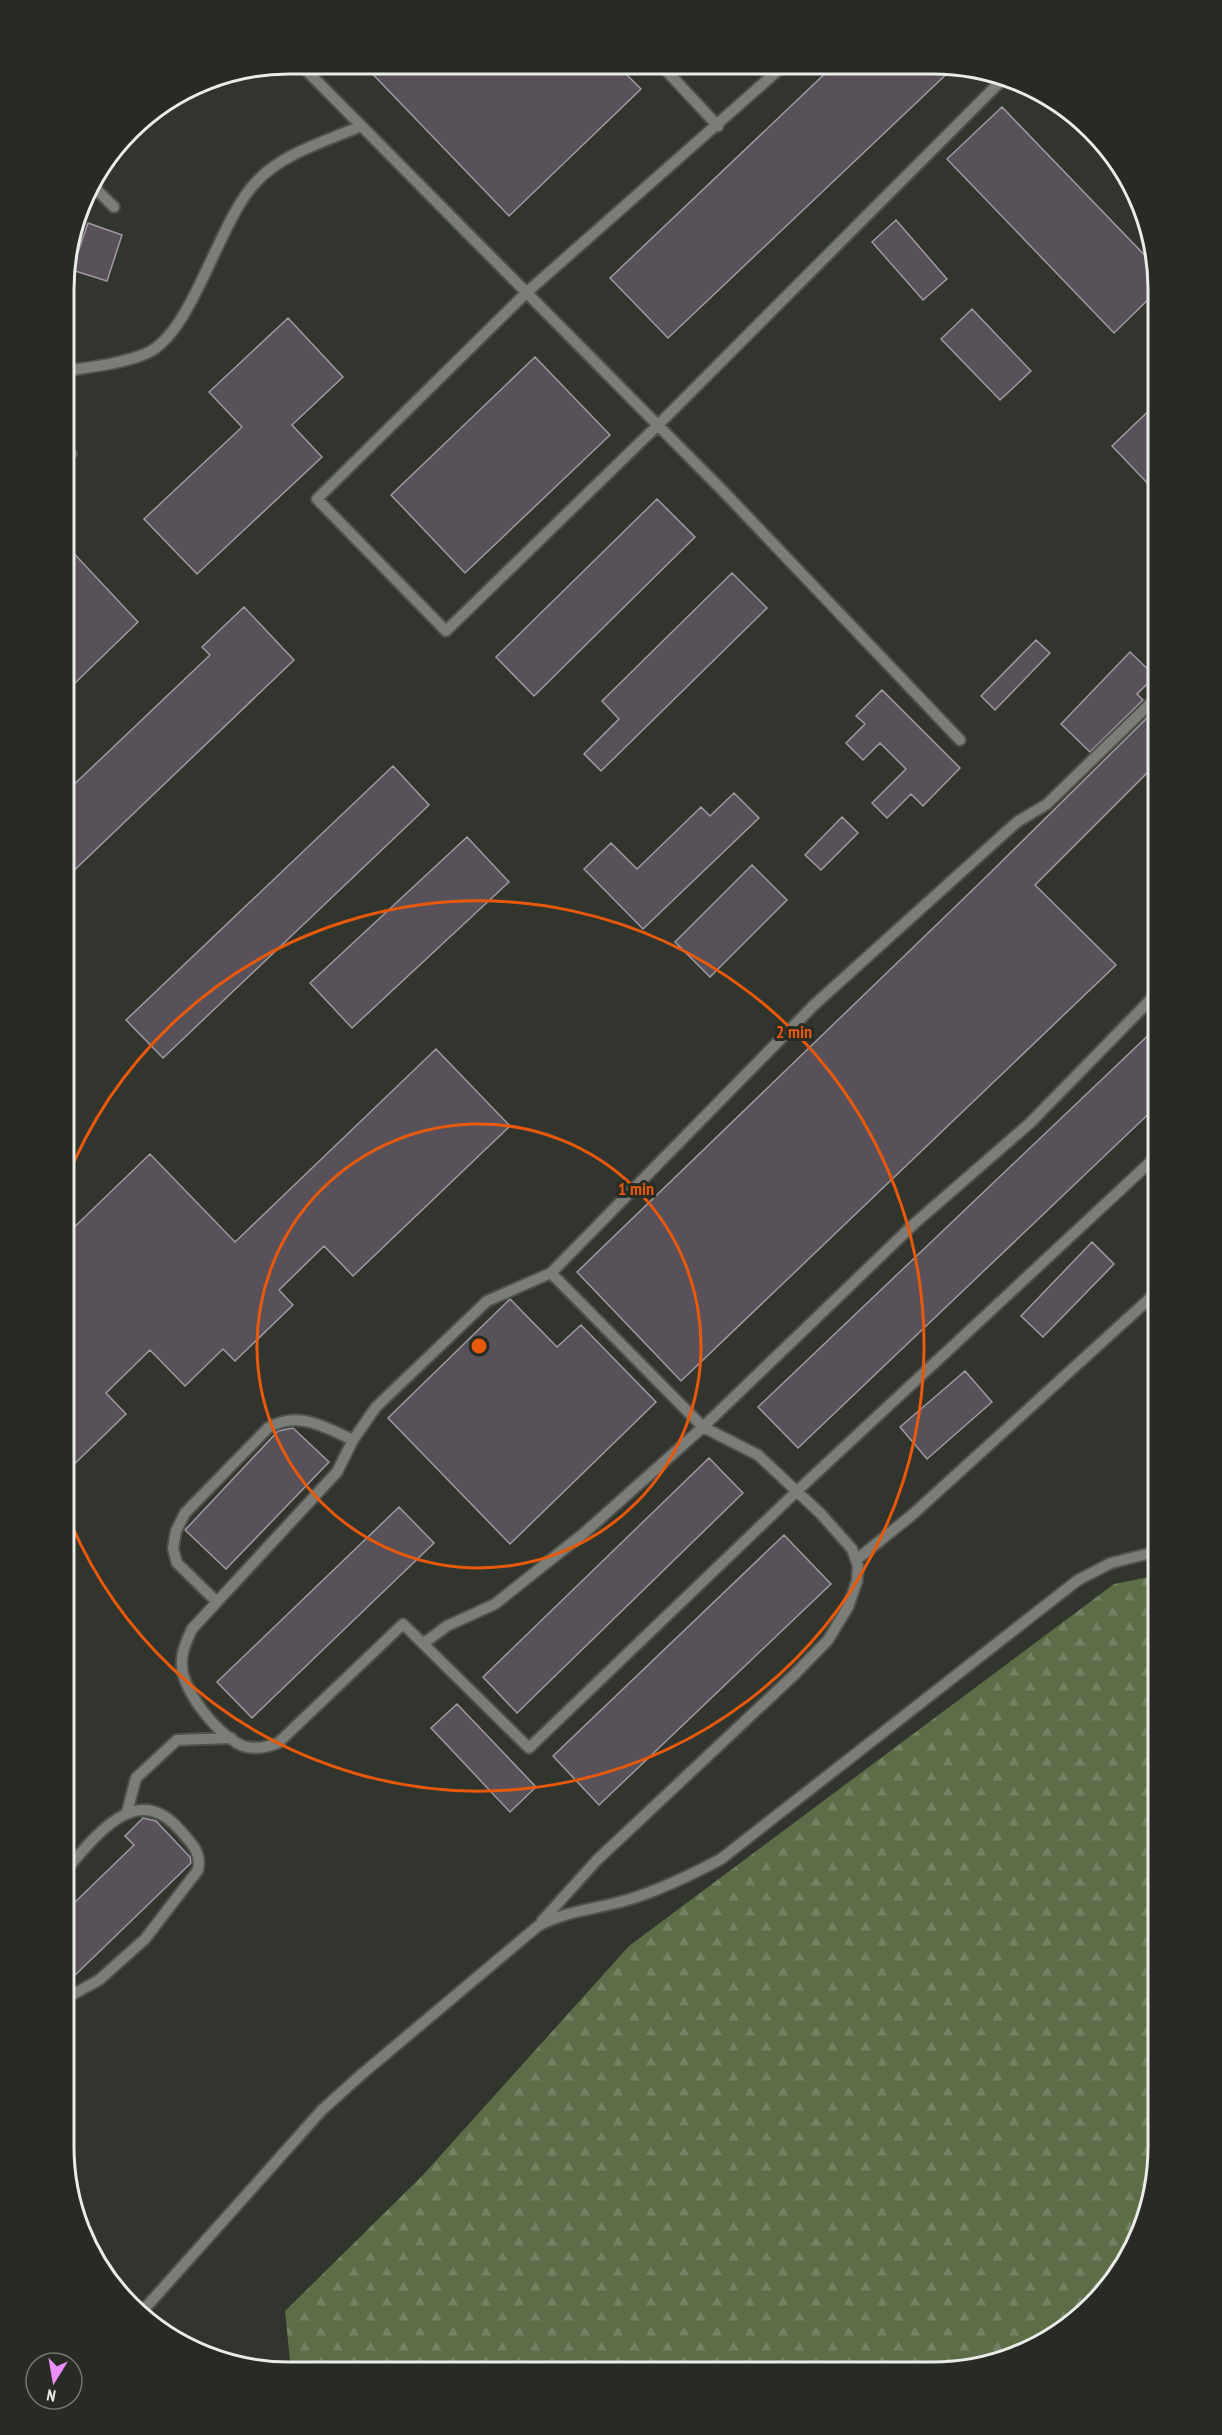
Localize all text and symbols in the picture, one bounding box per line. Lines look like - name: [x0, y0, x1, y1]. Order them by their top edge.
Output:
- text: 2 min: [776, 1020, 812, 1043]
- text: 1 min: [618, 1177, 654, 1200]
- centre of rings: [469, 1336, 489, 1356]
- north arrow: [24, 2351, 84, 2411]
- text: N: [45, 2385, 57, 2406]

